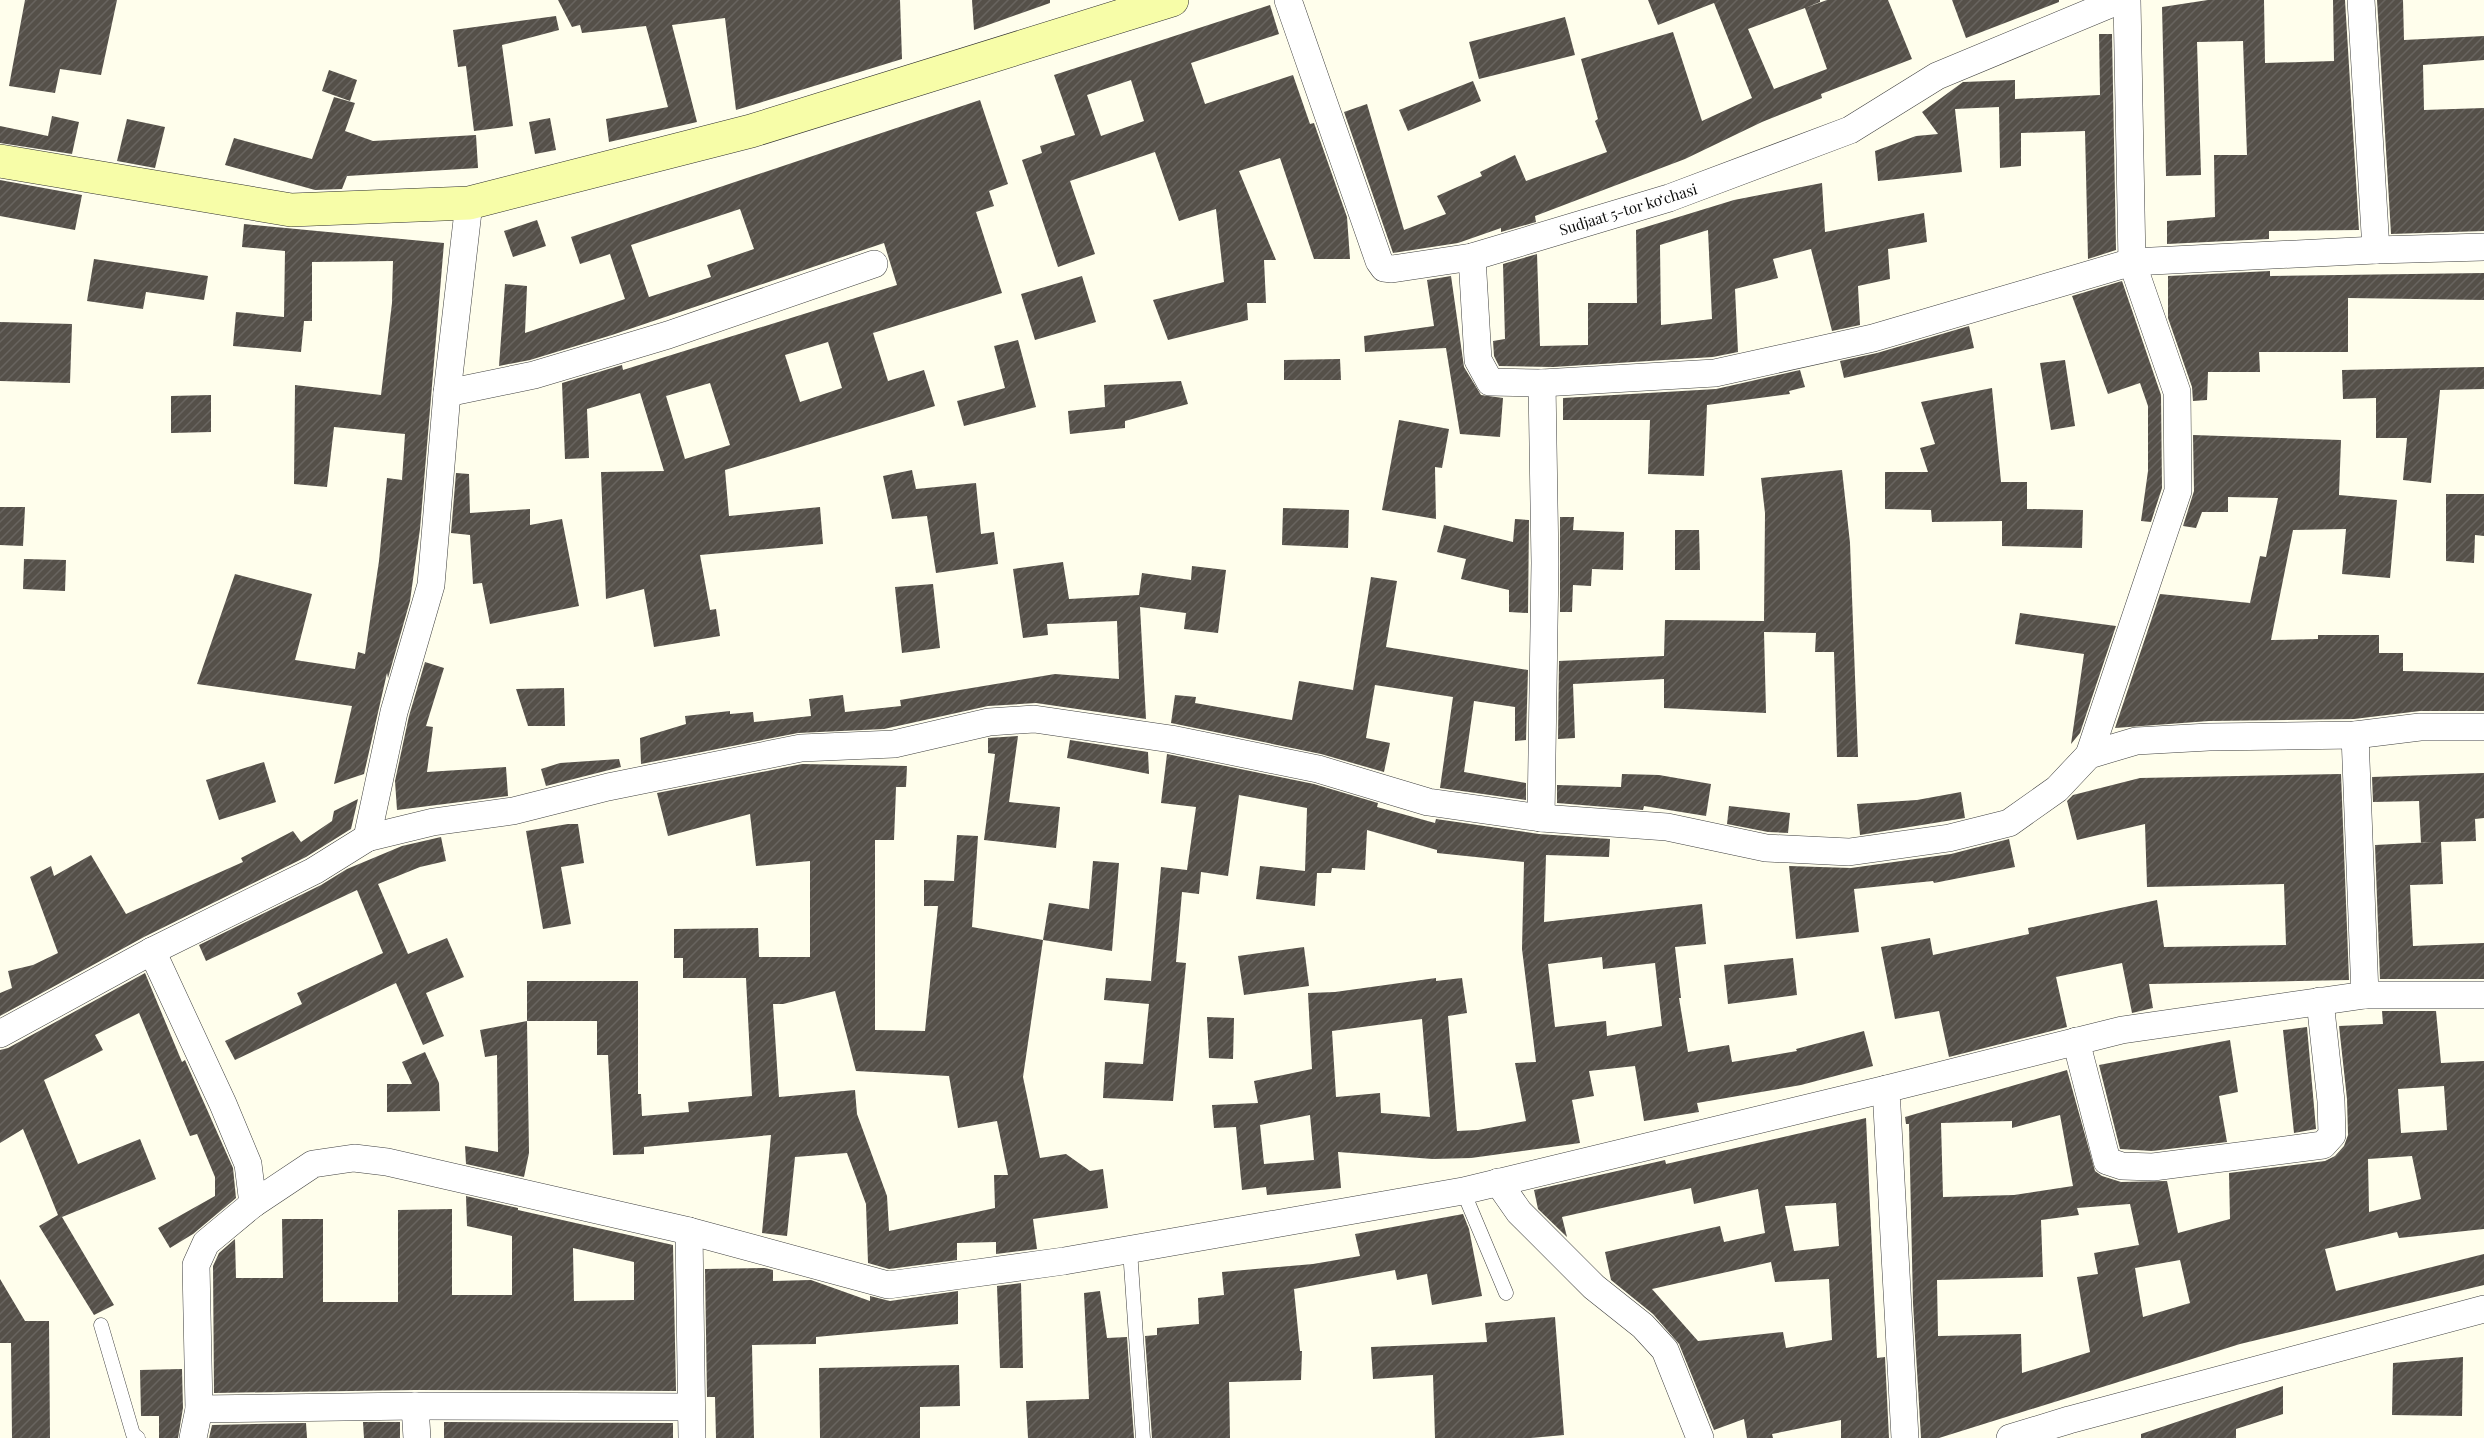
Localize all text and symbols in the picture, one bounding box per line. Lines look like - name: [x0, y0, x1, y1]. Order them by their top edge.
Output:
- street label: Sudjaat 5-tor koʻchasi: [1557, 178, 1700, 240]

